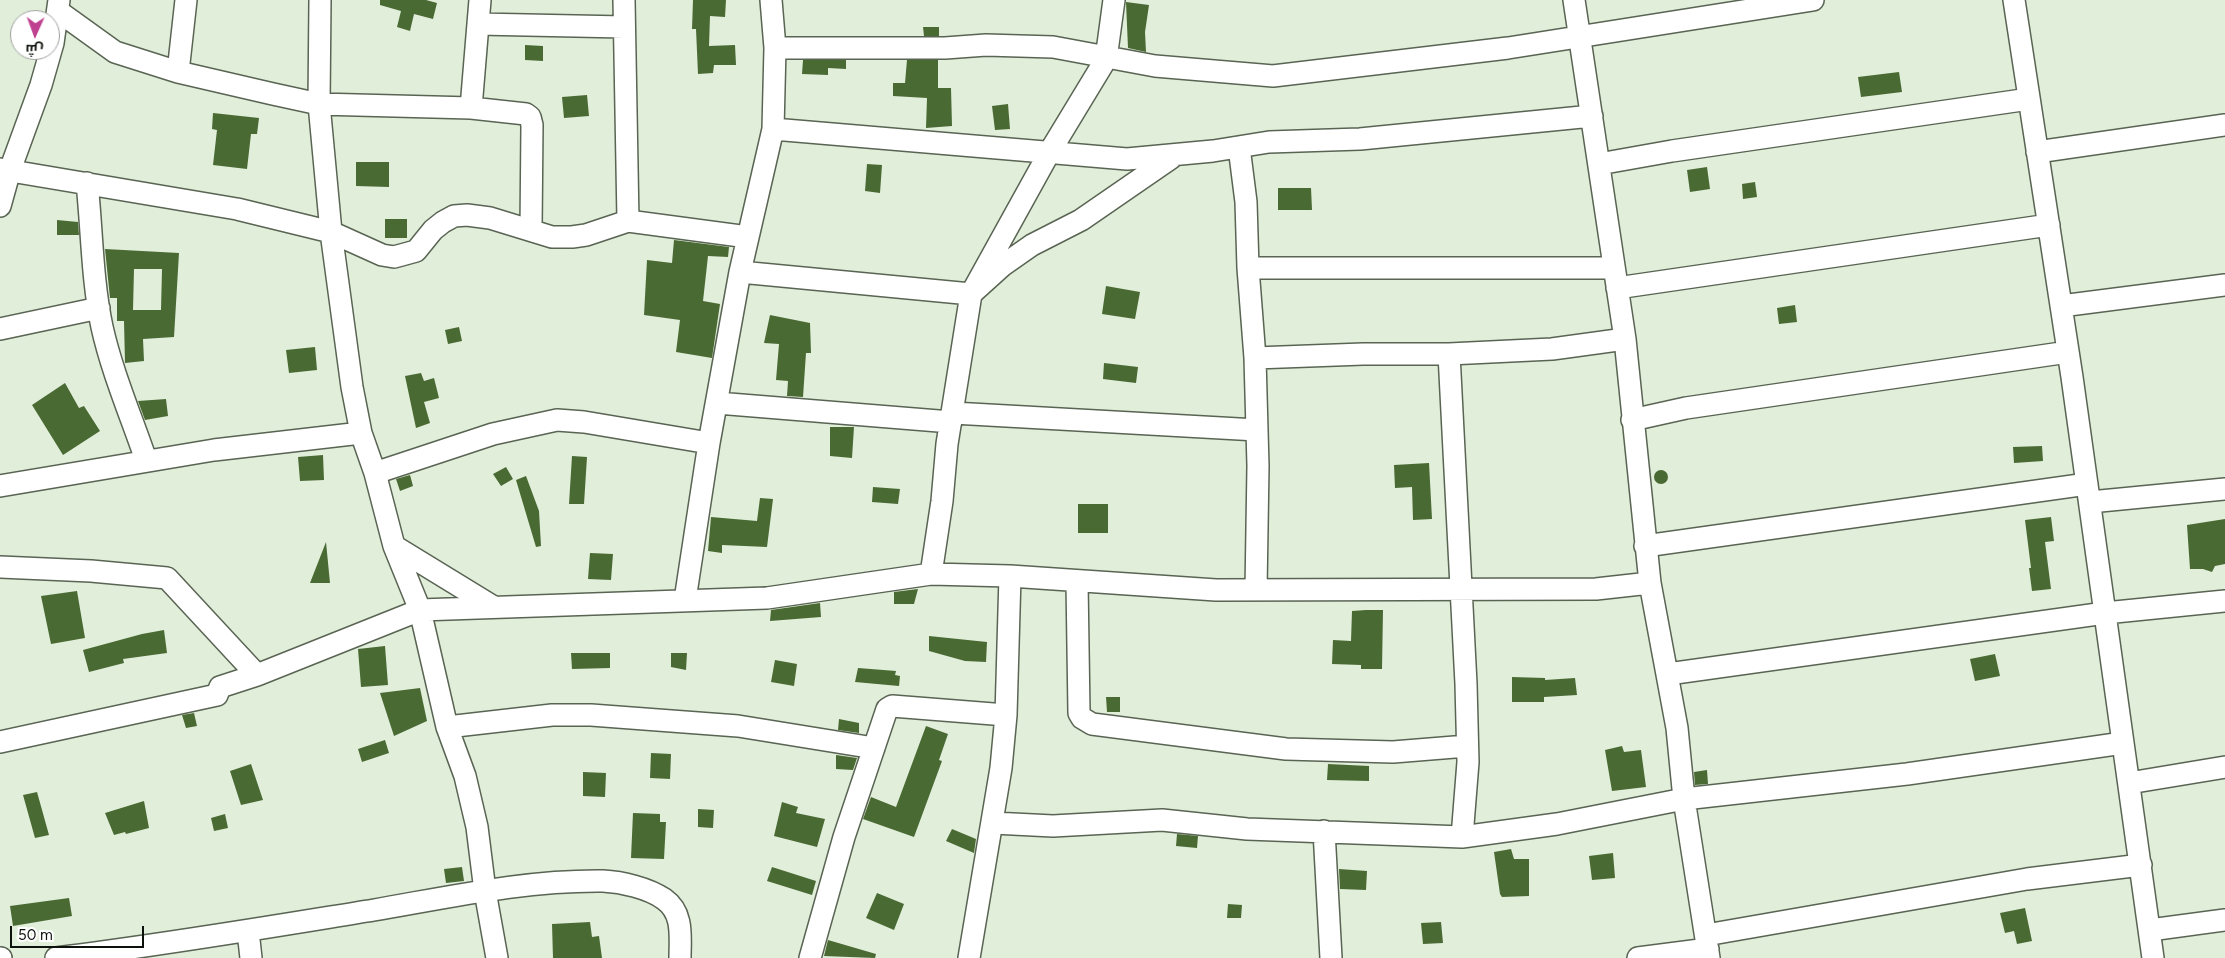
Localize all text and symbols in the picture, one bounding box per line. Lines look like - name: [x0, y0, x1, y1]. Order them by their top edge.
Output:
- north arrow: [10, 10, 60, 60]
- text: ش: [25, 41, 44, 58]
- scale bar: [12, 916, 146, 948]
- text: 50 m: [18, 926, 53, 944]

